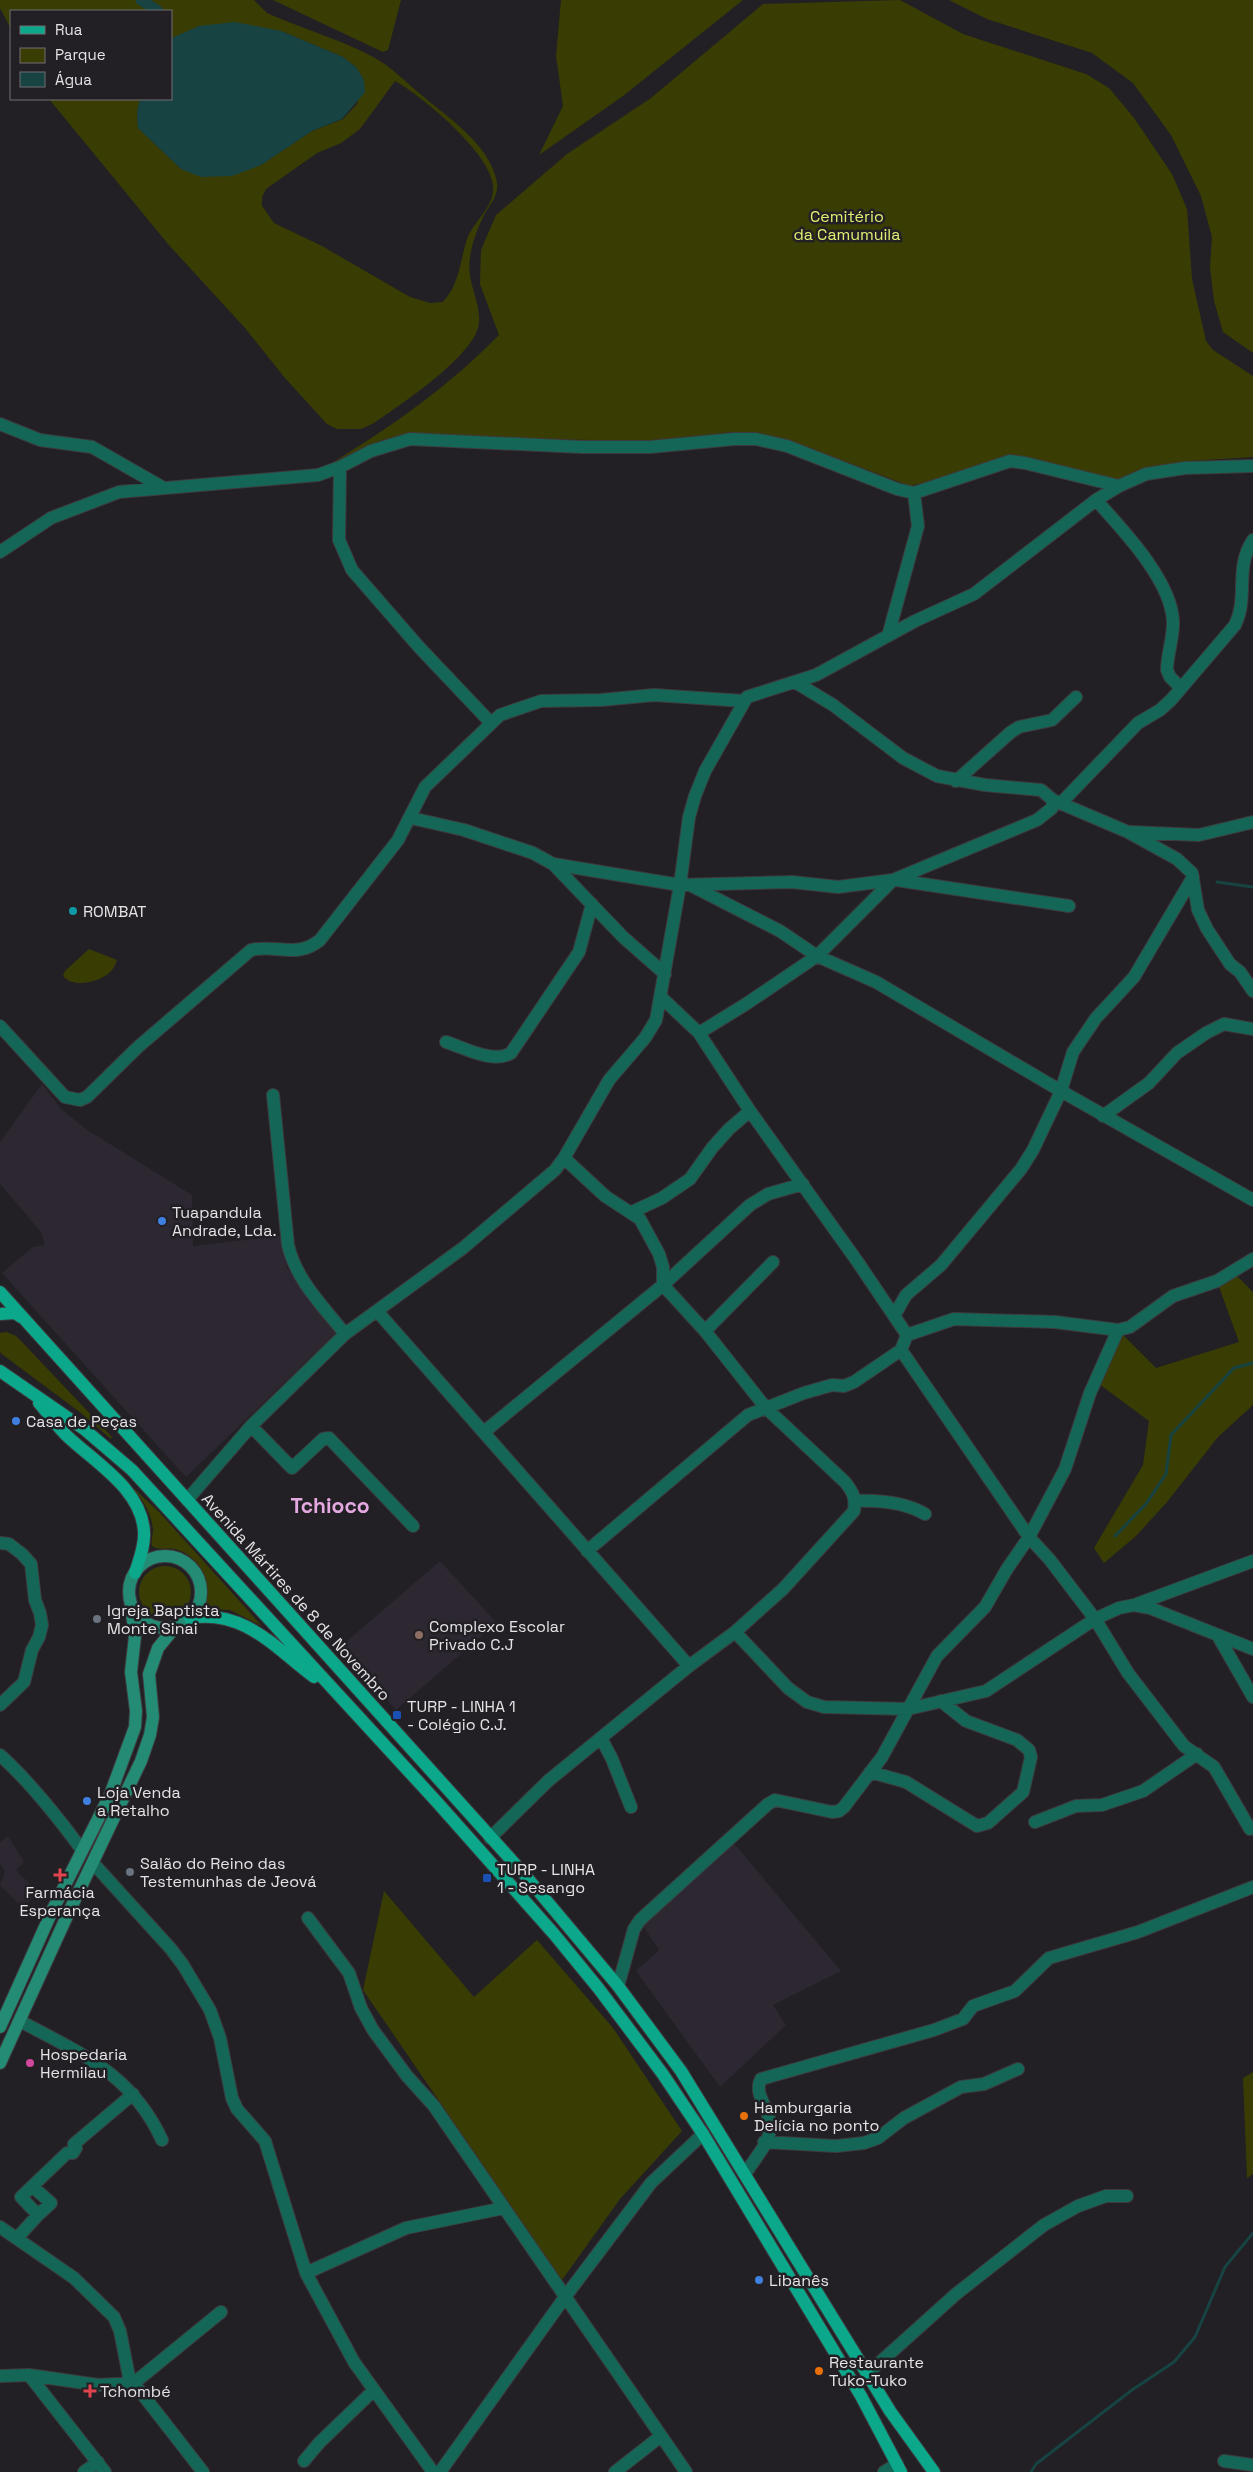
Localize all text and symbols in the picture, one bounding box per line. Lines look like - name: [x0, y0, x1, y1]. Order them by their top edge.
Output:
- legend: [10, 10, 172, 100]
- text: Rua: [55, 20, 83, 39]
- text: Parque: [55, 45, 106, 64]
- text: Água: [55, 70, 92, 89]
- park label: Cemitério da Camumuila: [794, 206, 900, 245]
- place label: ROMBAT: [83, 901, 146, 922]
- marker: ROMBAT: [67, 905, 79, 917]
- place label: Tuapandula Andrade, Lda.: [172, 1202, 276, 1241]
- marker: Tuapandula Andrade, Lda.: [156, 1215, 168, 1227]
- place label: Casa de Peças: [26, 1411, 137, 1432]
- marker: Casa de Peças: [10, 1415, 22, 1427]
- street label: Avenida Mártires de 8 de Novembro: [197, 1489, 395, 1705]
- district label: Tchioco: [290, 1492, 370, 1519]
- place label: Igreja Baptista Monte Sinai: [107, 1600, 219, 1639]
- marker: Igreja Baptista Monte Sinai: [91, 1613, 103, 1625]
- place label: Complexo Escolar Privado C.J: [429, 1616, 565, 1655]
- marker: Complexo Escolar Privado C.J: [413, 1629, 425, 1641]
- place label: TURP - LINHA 1 - Colégio C.J.: [407, 1696, 516, 1735]
- marker: TURP - LINHA 1 - Colégio C.J.: [391, 1709, 403, 1721]
- place label: Loja Venda a Retalho: [97, 1782, 181, 1821]
- marker: Loja Venda a Retalho: [81, 1795, 93, 1807]
- place label: Salão do Reino das Testemunhas de Jeová: [140, 1853, 316, 1892]
- place label: TURP - LINHA 1 - Sesango: [497, 1859, 595, 1898]
- marker: Salão do Reino das Testemunhas de Jeová: [124, 1866, 136, 1878]
- marker: Farmácia Esperança: [54, 1869, 66, 1881]
- marker: TURP - LINHA 1 - Sesango: [481, 1872, 493, 1884]
- place label: Farmácia Esperança: [20, 1882, 100, 1921]
- place label: Hospedaria Hermilau: [40, 2044, 127, 2083]
- marker: Hospedaria Hermilau: [24, 2057, 36, 2069]
- place label: Hamburgaria Delícia no ponto: [754, 2097, 879, 2136]
- marker: Hamburgaria Delícia no ponto: [738, 2110, 750, 2122]
- place label: Libanês: [769, 2270, 829, 2291]
- marker: Libanês: [753, 2274, 765, 2286]
- place label: Restaurante Tuko-Tuko: [829, 2352, 924, 2391]
- marker: Restaurante Tuko-Tuko: [813, 2365, 825, 2377]
- place label: Tchombé: [100, 2381, 171, 2402]
- marker: Tchombé: [84, 2385, 96, 2397]

